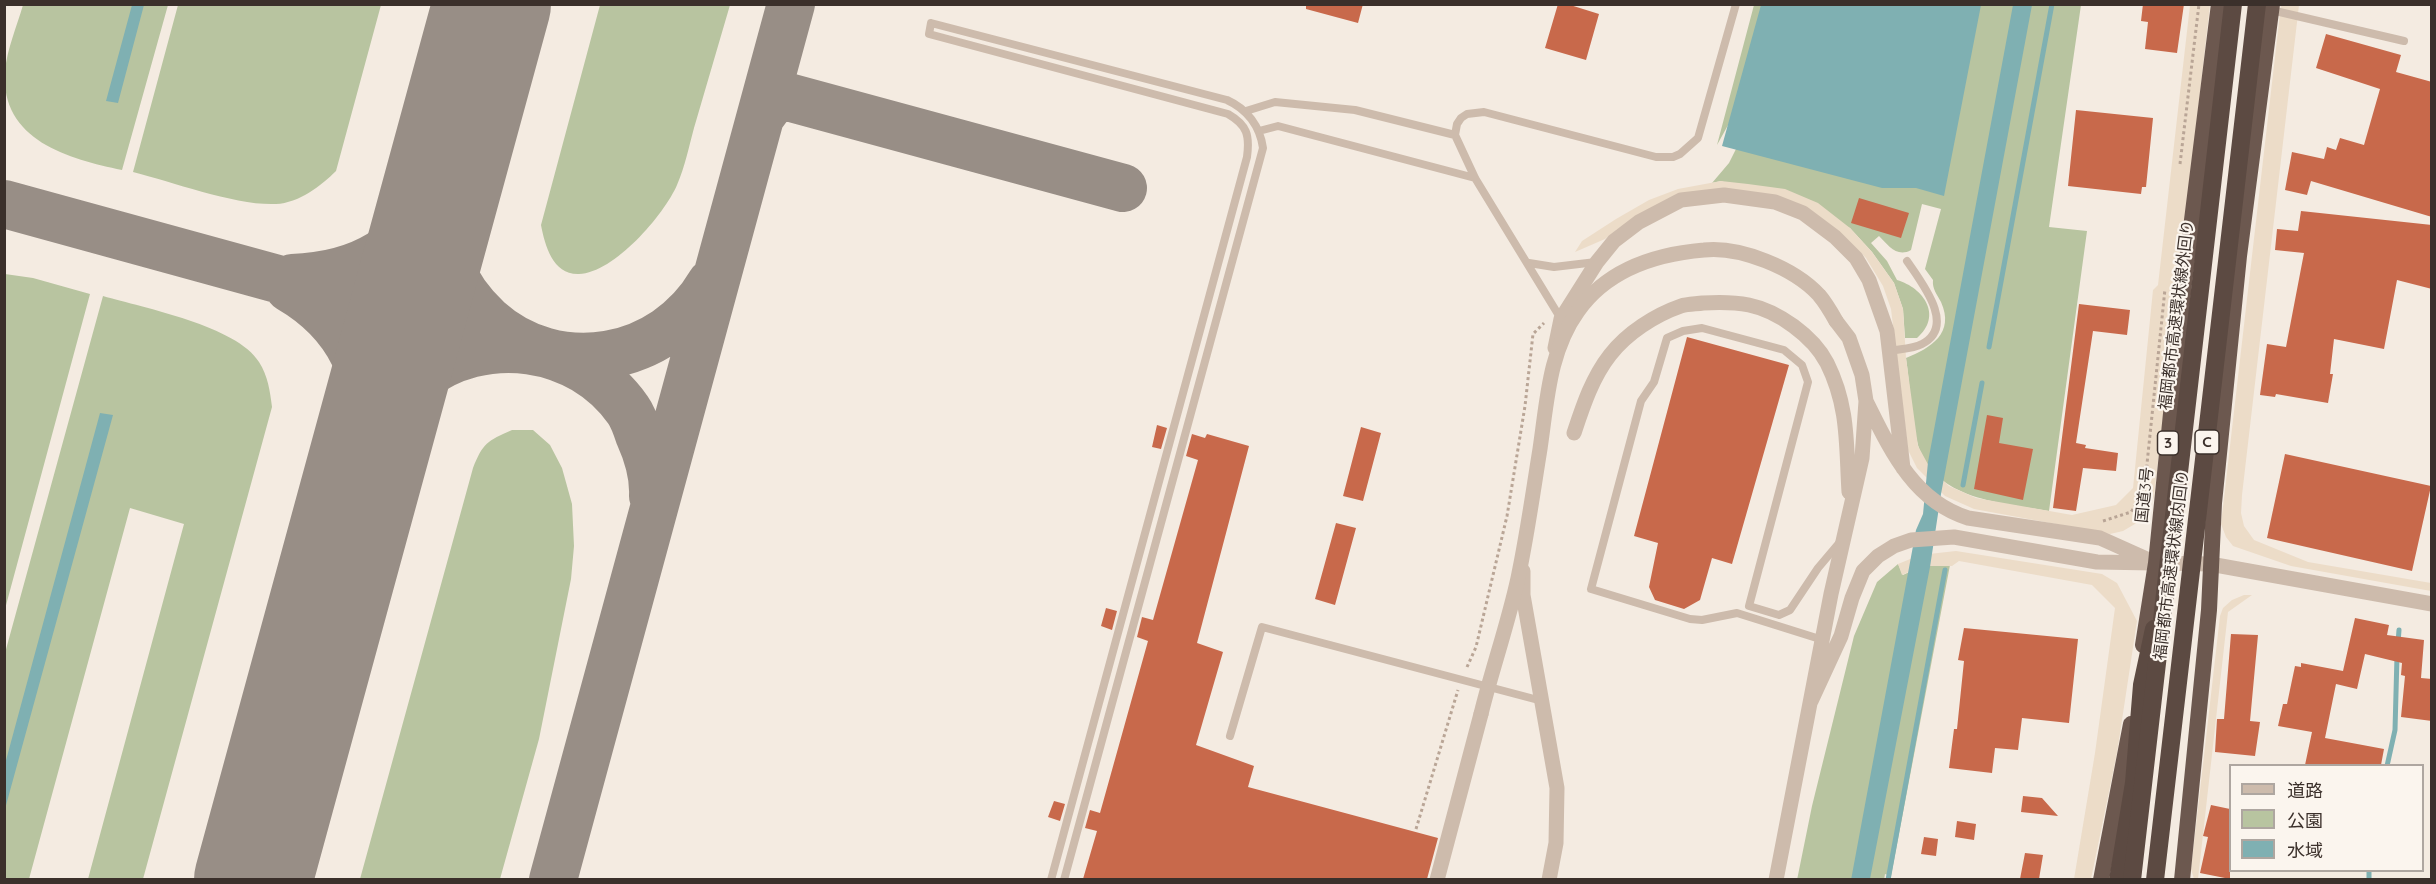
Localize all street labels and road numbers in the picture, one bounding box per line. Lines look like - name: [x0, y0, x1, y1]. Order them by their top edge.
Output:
- street label: 福岡都市高速環状線外回り: [2156, 219, 2198, 411]
- road number: C: [2195, 430, 2219, 454]
- road number: 3: [2158, 431, 2178, 455]
- street label: 国道3号: [2133, 466, 2157, 524]
- street label: 福岡都市高速環状線内回り: [2151, 469, 2193, 661]

